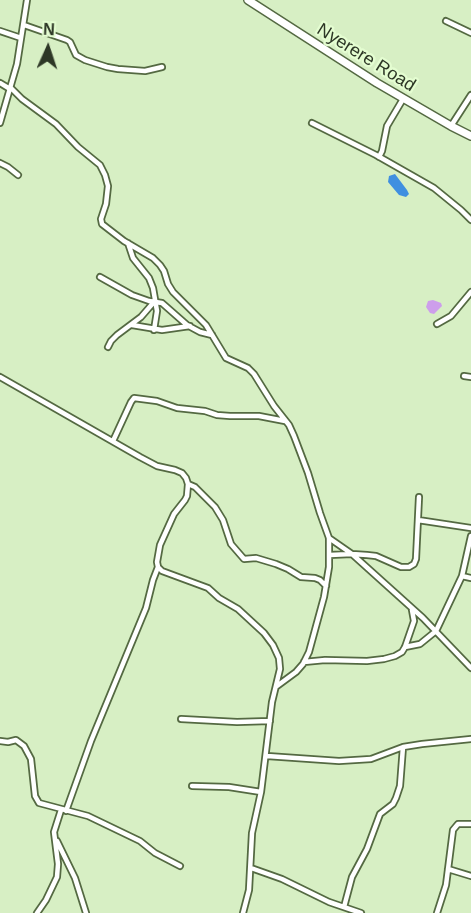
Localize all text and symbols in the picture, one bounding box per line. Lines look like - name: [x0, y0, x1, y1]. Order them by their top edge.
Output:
- north arrow: [18, 18, 78, 78]
- street label: Nyerere Road: [313, 19, 419, 97]
- text: N: [43, 21, 55, 38]

